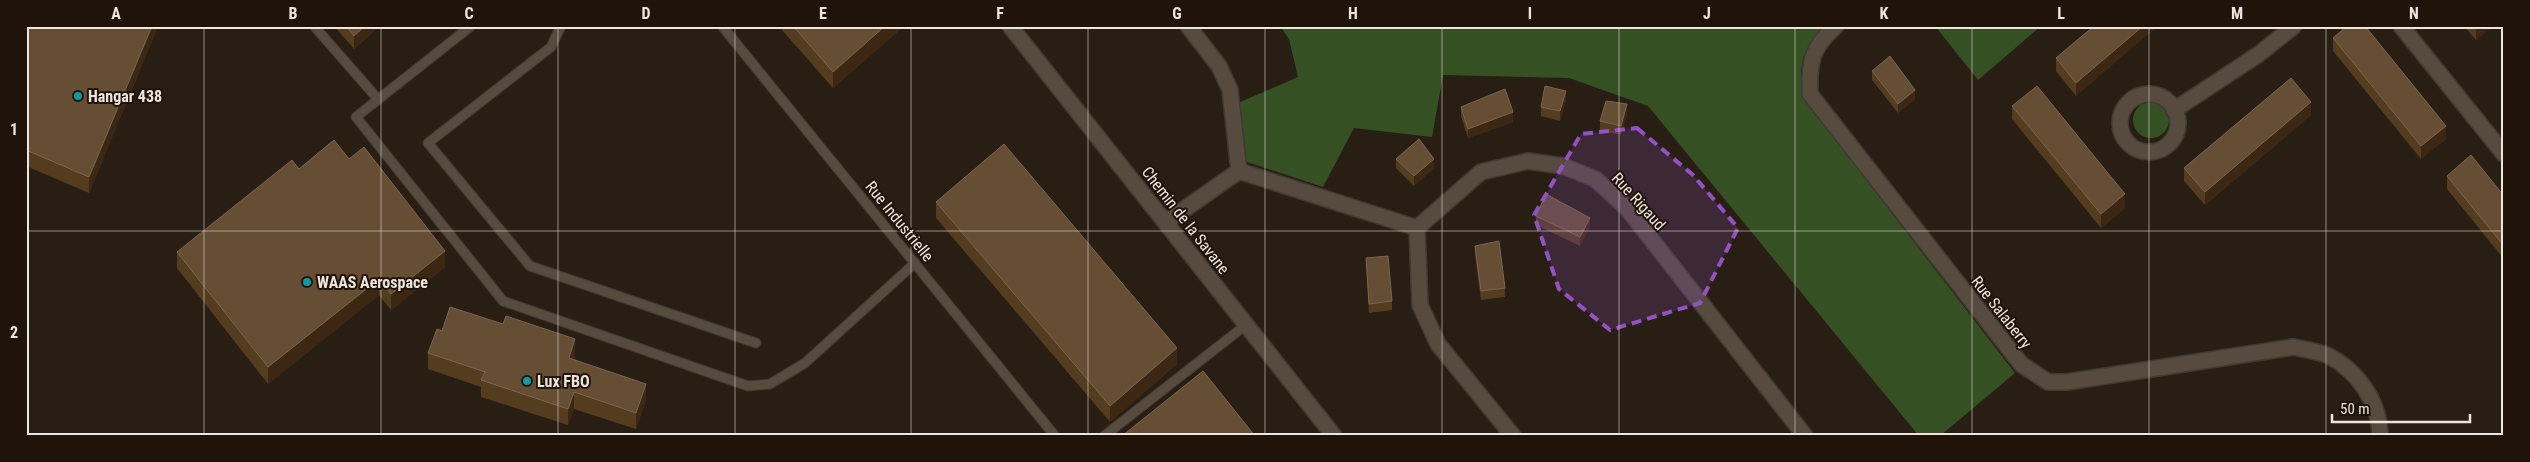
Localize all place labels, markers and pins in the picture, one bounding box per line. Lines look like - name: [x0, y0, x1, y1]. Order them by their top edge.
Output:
- place label: Hangar 438: [88, 87, 162, 106]
- marker: Hangar 438: [72, 90, 84, 102]
- place label: WAAS Aerospace: [317, 273, 428, 292]
- marker: WAAS Aerospace: [301, 276, 313, 288]
- place label: Lux FBO: [537, 372, 590, 391]
- marker: Lux FBO: [521, 375, 533, 387]

